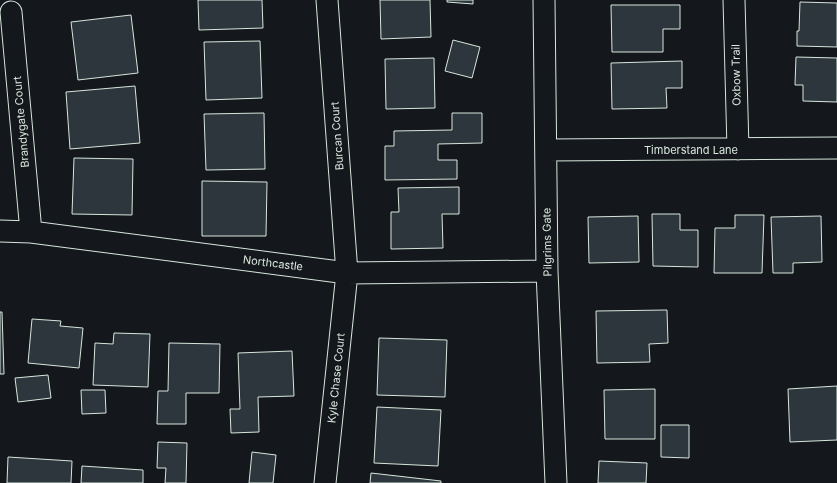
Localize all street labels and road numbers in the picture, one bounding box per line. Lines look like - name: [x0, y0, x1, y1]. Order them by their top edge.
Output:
- street label: Oxbow Trail: [728, 44, 744, 106]
- street label: Brandygate Court: [10, 75, 32, 168]
- street label: Burcan Court: [328, 101, 346, 171]
- street label: Timberstand Lane: [644, 143, 738, 157]
- street label: Pilgrims Gate: [539, 207, 555, 277]
- street label: Northcastle: [242, 252, 304, 274]
- street label: Kyle Chase Court: [324, 332, 348, 424]

